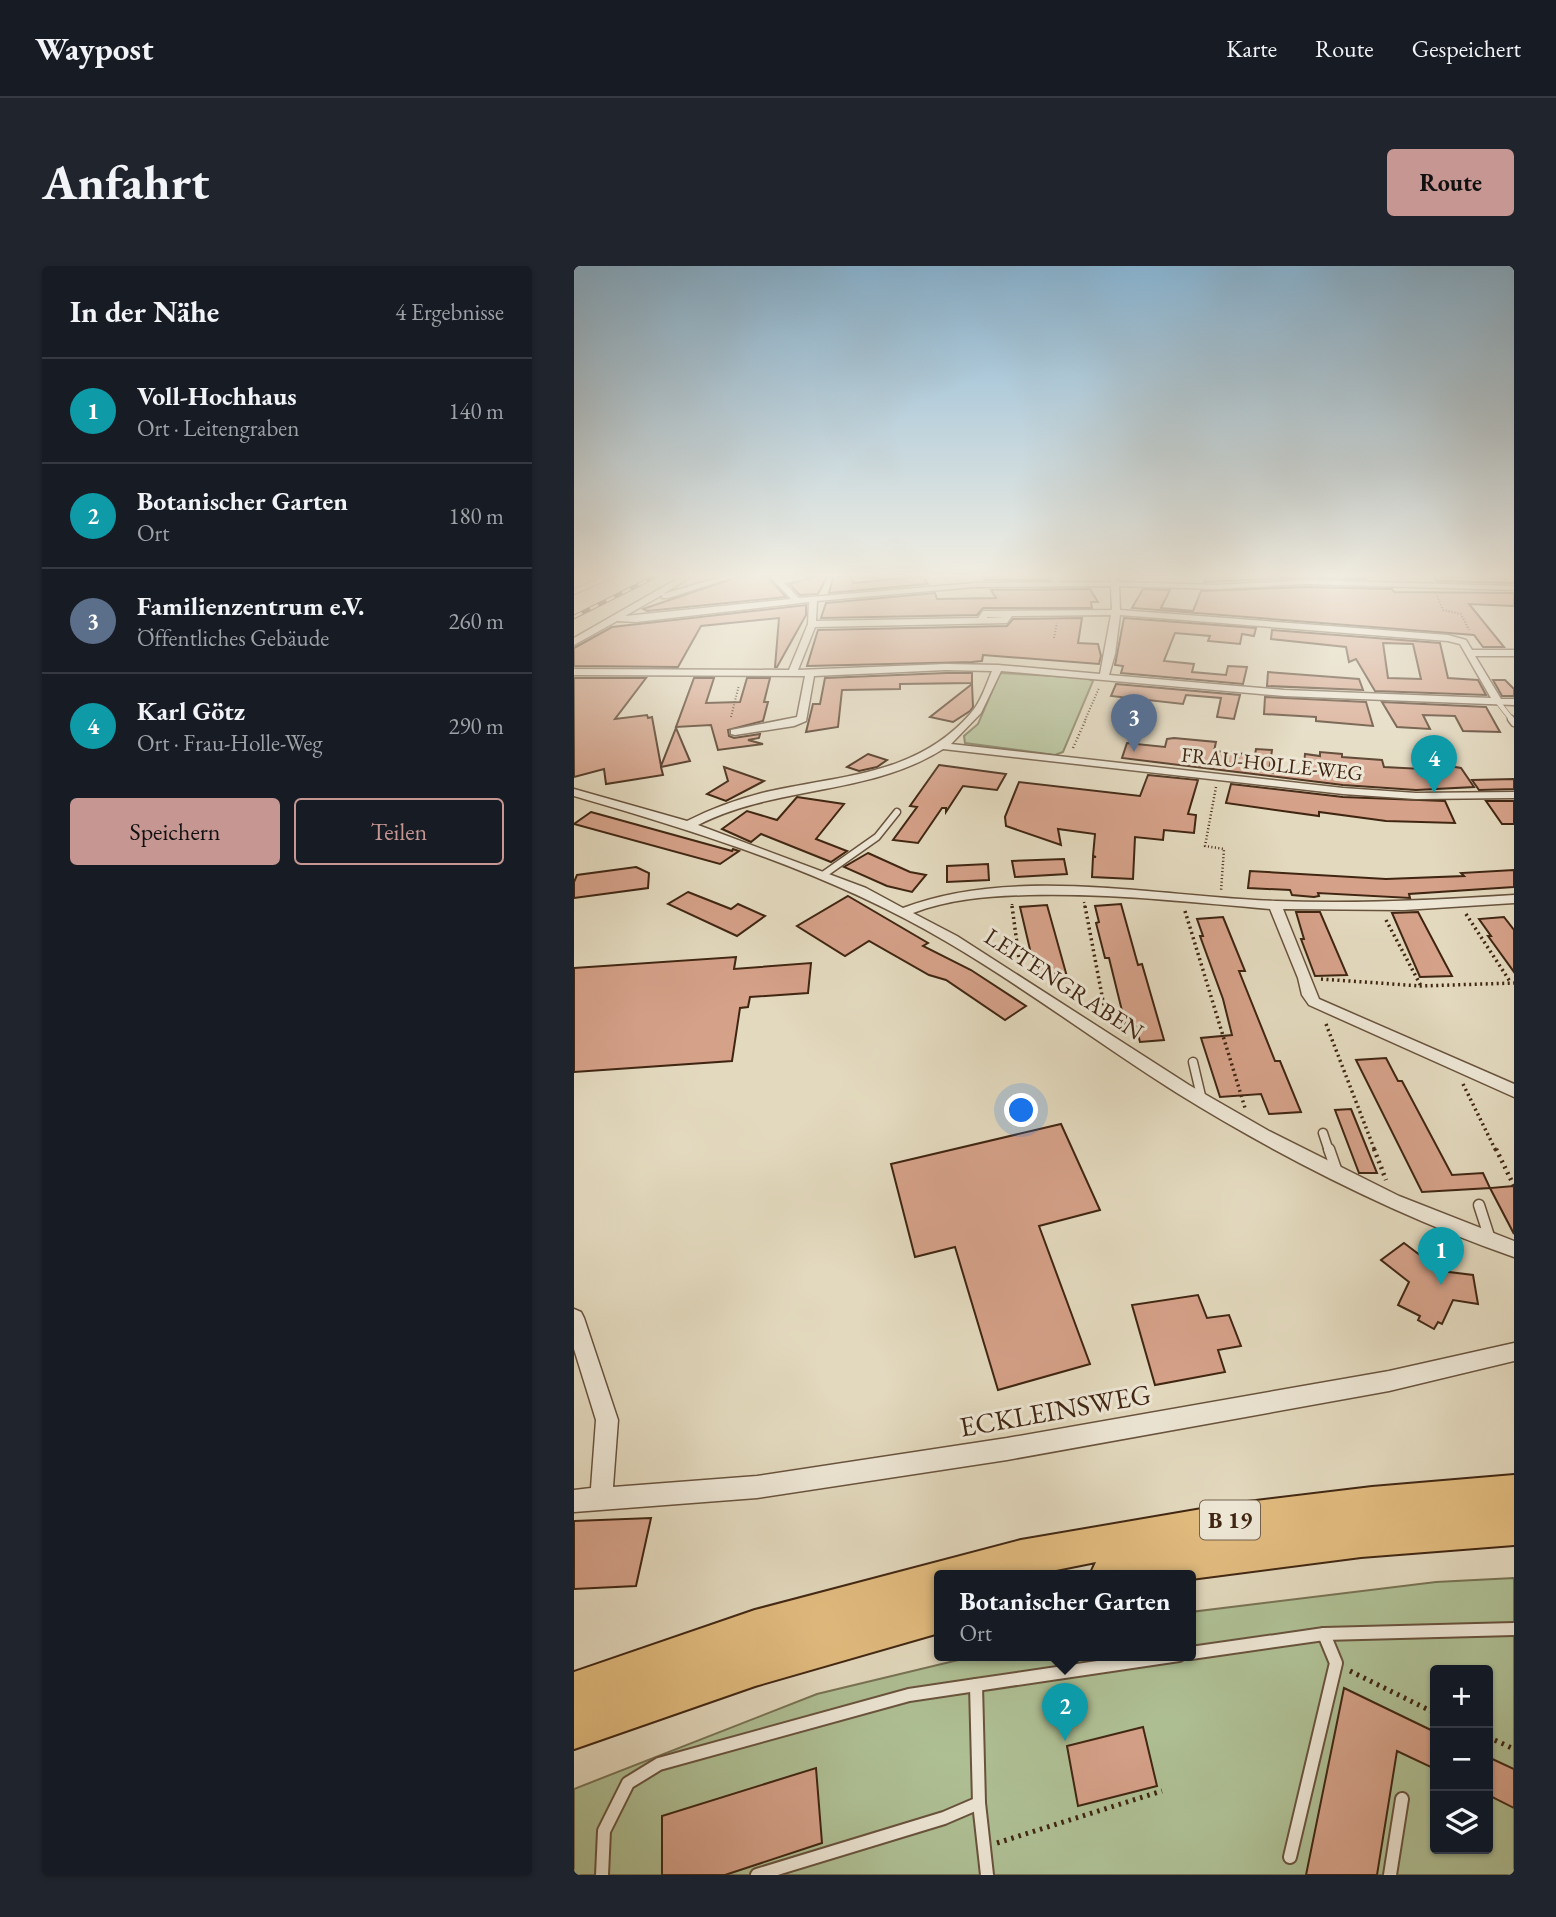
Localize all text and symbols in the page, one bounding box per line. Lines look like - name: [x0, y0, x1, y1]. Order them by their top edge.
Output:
- text: Waypost: [35, 27, 154, 70]
- text: Karte: [1226, 33, 1277, 64]
- text: Route: [1315, 33, 1374, 64]
- text: Gespeichert: [1412, 33, 1521, 64]
- button: Route: [1387, 149, 1514, 216]
- text: Anfahrt: [42, 150, 209, 214]
- text: In der Nähe: [70, 292, 219, 331]
- text: 4 Ergebnisse: [395, 297, 504, 327]
- text: Voll-Hochhaus: [137, 379, 297, 413]
- text: 1: [87, 396, 99, 426]
- text: 140 m: [448, 396, 504, 426]
- text: Ort · Leitengraben: [137, 413, 299, 443]
- text: Botanischer Garten: [137, 484, 348, 518]
- text: 2: [87, 501, 99, 531]
- text: 180 m: [448, 501, 504, 531]
- text: Ort: [137, 518, 169, 548]
- text: Familienzentrum e.V.: [137, 589, 365, 623]
- text: 3: [87, 606, 99, 636]
- text: 260 m: [448, 606, 504, 636]
- text: Öffentliches Gebäude: [137, 623, 329, 653]
- text: Karl Götz: [137, 694, 245, 728]
- pin: 3: [1111, 694, 1157, 752]
- text: 4: [87, 711, 99, 741]
- text: 290 m: [448, 711, 504, 741]
- text: Ort · Frau-Holle-Weg: [137, 728, 322, 758]
- pin: 4: [1411, 735, 1457, 793]
- street label: FRAU-HOLLE-WEG: [1180, 741, 1364, 786]
- button: Speichern: [70, 798, 280, 865]
- button: Teilen: [294, 798, 504, 865]
- street label: LEITENGRABEN: [979, 921, 1150, 1046]
- your location: [1004, 1093, 1038, 1127]
- pin: 1: [1418, 1227, 1464, 1285]
- street label: ECKLEINSWEG: [957, 1375, 1153, 1445]
- road number: B 19: [1200, 1500, 1260, 1540]
- popup: [934, 1570, 1196, 1661]
- text: Botanischer Garten: [960, 1584, 1170, 1618]
- text: Ort: [960, 1618, 992, 1648]
- map controls: [1430, 1665, 1493, 1854]
- button: +: [1430, 1665, 1493, 1728]
- pin: 2: [1042, 1683, 1088, 1741]
- button: −: [1430, 1728, 1493, 1791]
- button: layers: [1430, 1791, 1493, 1854]

